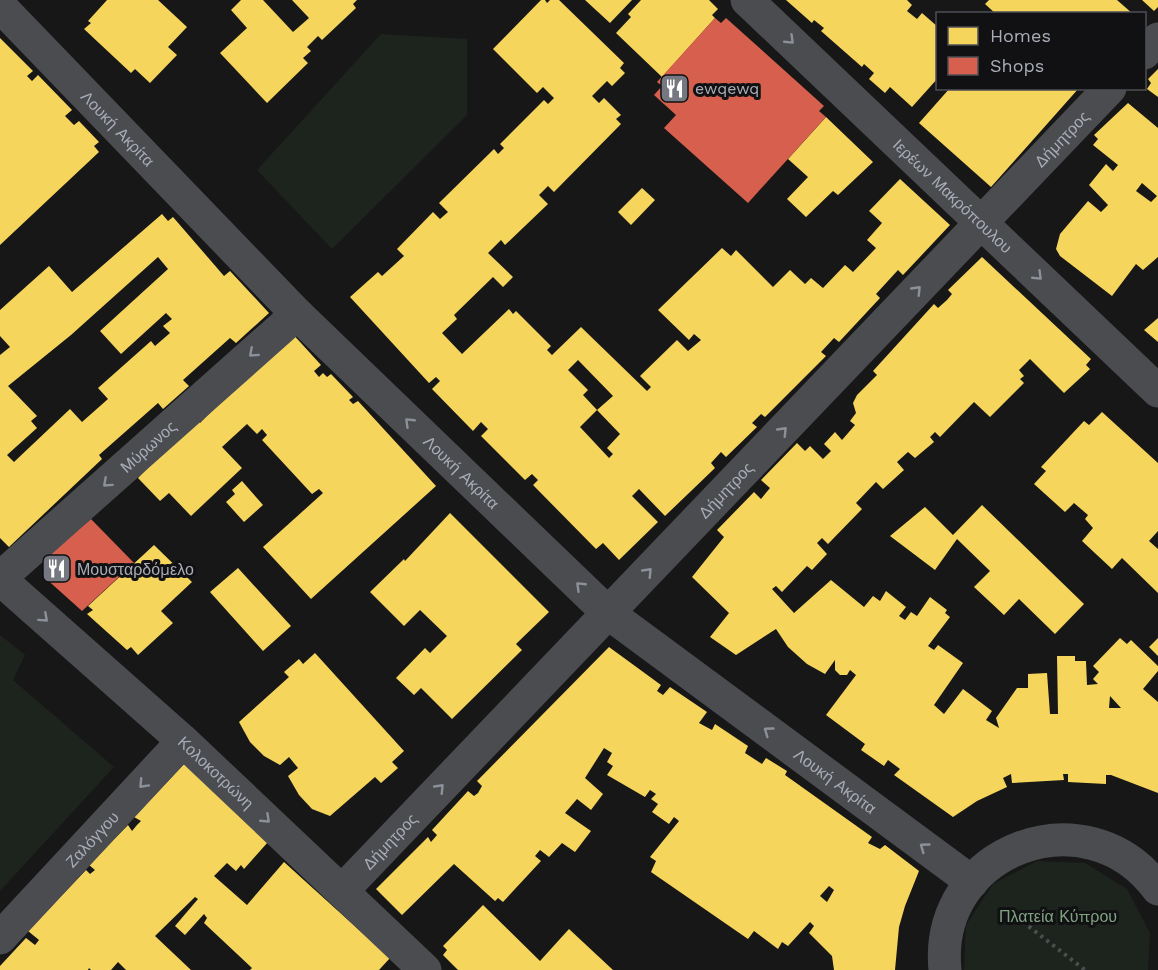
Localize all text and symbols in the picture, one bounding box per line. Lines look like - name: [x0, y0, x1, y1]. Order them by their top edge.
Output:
- legend: [936, 12, 1146, 90]
- text: Homes: [990, 25, 1051, 46]
- one-way arrow: [782, 33, 793, 44]
- text: Shops: [990, 55, 1044, 76]
- restaurant icon: ewqewq: [658, 72, 690, 104]
- place label: ewqewq: [695, 79, 759, 98]
- street label: Λουκή Ακρίτα: [77, 87, 159, 170]
- street label: Δήμητρος: [1030, 106, 1093, 171]
- street label: Ιερέων Μακρόπουλου: [889, 135, 1016, 257]
- one-way arrow: [1031, 269, 1041, 280]
- one-way arrow: [910, 286, 921, 297]
- one-way arrow: [249, 346, 260, 357]
- street label: Μύρωνος: [116, 416, 180, 476]
- one-way arrow: [406, 418, 416, 429]
- one-way arrow: [775, 427, 786, 438]
- street label: Λουκή Ακρίτα: [420, 432, 503, 513]
- street label: Δήμητρος: [694, 458, 757, 522]
- one-way arrow: [104, 476, 114, 487]
- restaurant icon: Μουσταρδόμελο: [40, 553, 72, 585]
- place label: Μουσταρδόμελο: [77, 560, 194, 579]
- one-way arrow: [641, 568, 652, 578]
- one-way arrow: [577, 583, 588, 594]
- one-way arrow: [37, 611, 48, 622]
- one-way arrow: [763, 727, 774, 738]
- street label: Κολοκοτρώνη: [174, 732, 258, 813]
- street label: Λουκή Ακρίτα: [791, 744, 880, 818]
- one-way arrow: [139, 777, 150, 788]
- one-way arrow: [433, 785, 444, 796]
- street label: Ζαλόγγου: [61, 807, 122, 871]
- street label: Δήμητρος: [358, 809, 421, 873]
- one-way arrow: [259, 812, 270, 823]
- one-way arrow: [920, 843, 931, 854]
- park label: Πλατεία Κύπρου: [999, 907, 1117, 926]

